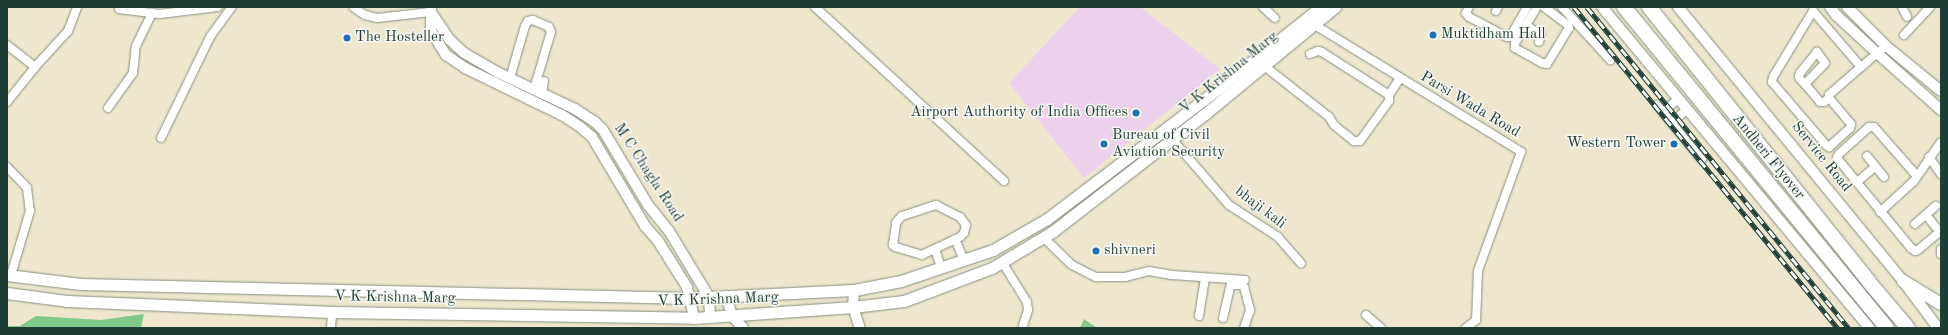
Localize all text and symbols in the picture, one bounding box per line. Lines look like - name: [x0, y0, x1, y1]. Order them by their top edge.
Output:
- place label: Muktidham Hall: [1441, 26, 1546, 44]
- street label: V K Krishna Marg: [1176, 28, 1282, 118]
- place label: The Hosteller: [355, 29, 444, 47]
- marker: Muktidham Hall: [1428, 30, 1438, 40]
- marker: The Hosteller: [342, 33, 352, 43]
- street label: Parsi Wada Road: [1417, 68, 1523, 142]
- place label: Airport Authority of India Offices: [910, 104, 1128, 122]
- marker: Airport Authority of India Offices: [1131, 108, 1141, 118]
- street label: Andheri Flyover: [1728, 110, 1808, 204]
- street label: Service Road: [1787, 118, 1855, 196]
- street label: M C Chagla Road: [609, 120, 687, 226]
- place label: Bureau of Civil Aviation Security: [1112, 126, 1225, 161]
- place label: Western Tower: [1567, 135, 1666, 153]
- marker: Bureau of Civil Aviation Security: [1099, 139, 1109, 149]
- marker: Western Tower: [1669, 139, 1679, 149]
- street label: bhaji kali: [1231, 183, 1289, 233]
- place label: shivneri: [1104, 242, 1156, 260]
- marker: shivneri: [1091, 246, 1101, 256]
- street label: V K Krishna Marg: [334, 288, 456, 308]
- street label: V K Krishna Marg: [657, 289, 779, 311]

